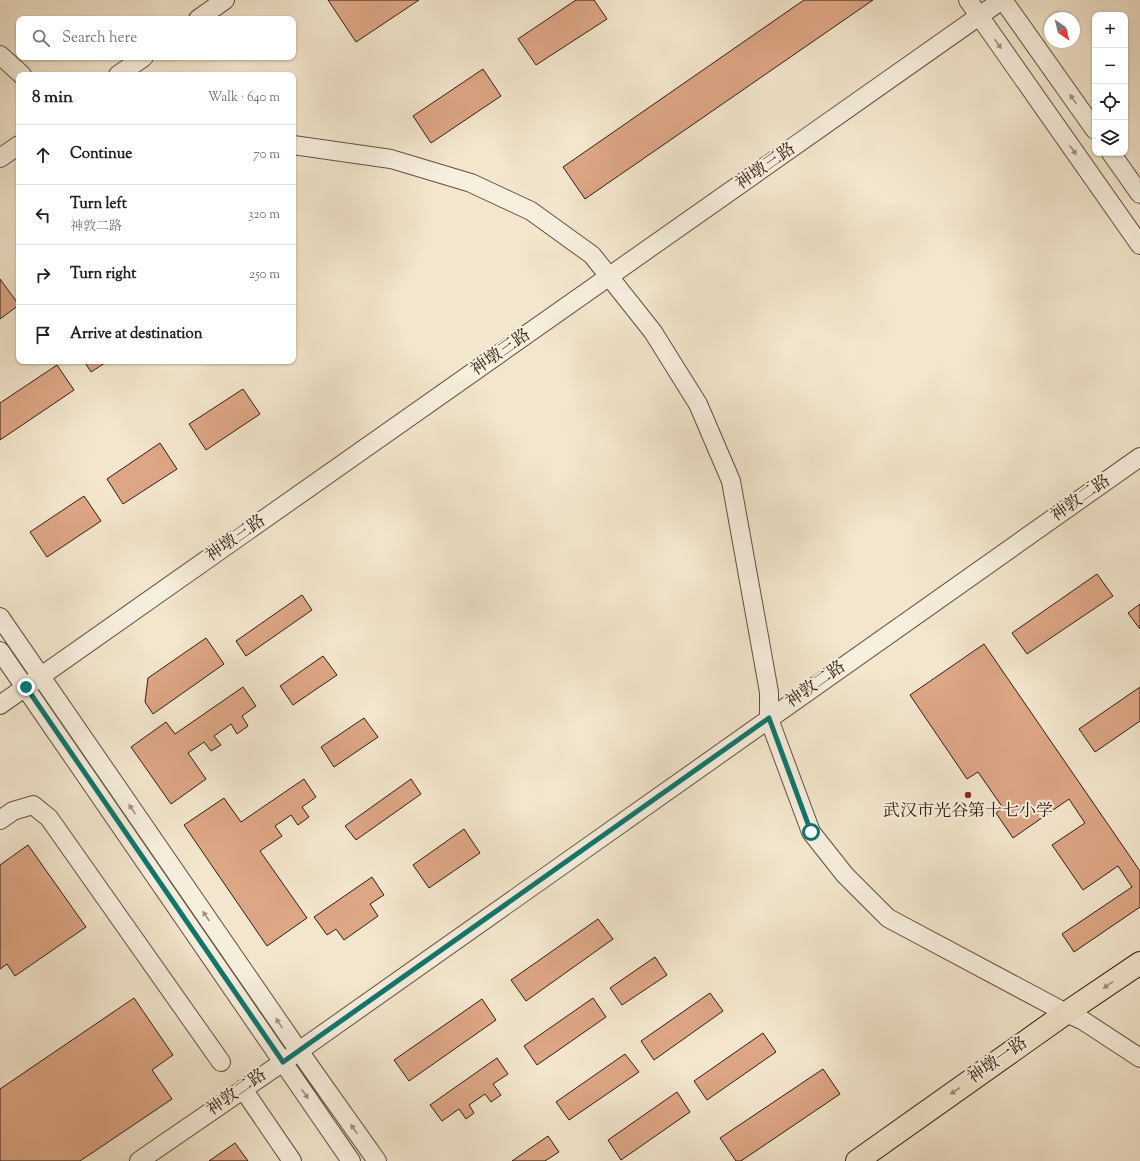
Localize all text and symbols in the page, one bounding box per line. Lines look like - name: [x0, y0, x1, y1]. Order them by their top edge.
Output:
- north arrow: [1044, 12, 1080, 48]
- map controls: [1092, 12, 1128, 156]
- button: +: [1092, 12, 1128, 48]
- search box: [16, 16, 296, 60]
- icon: search: [30, 27, 52, 49]
- text: Search here: [62, 28, 137, 49]
- one-way arrow: [994, 38, 1002, 49]
- button: −: [1092, 48, 1128, 84]
- button: locate: [1092, 84, 1128, 120]
- text: 8 min: [32, 86, 73, 110]
- text: Walk · 640 m: [208, 89, 280, 107]
- one-way arrow: [1069, 93, 1077, 104]
- button: layers: [1092, 120, 1128, 156]
- street label: 神墩三路: [731, 138, 801, 196]
- icon: ahead: [32, 144, 54, 166]
- text: Continue: [70, 144, 132, 165]
- one-way arrow: [1069, 145, 1077, 155]
- text: 70 m: [253, 146, 280, 164]
- text: Turn left: [70, 194, 127, 215]
- icon: left: [32, 204, 54, 226]
- text: 320 m: [248, 206, 280, 224]
- text: 神敦二路: [70, 218, 122, 236]
- icon: right: [32, 264, 54, 286]
- text: Turn right: [70, 264, 136, 285]
- text: 250 m: [249, 266, 280, 284]
- icon: arrive: [32, 324, 54, 346]
- text: Arrive at destination: [70, 324, 203, 345]
- street label: 神墩三路: [466, 324, 536, 382]
- street label: 神敦二路: [1046, 470, 1116, 528]
- street label: 神墩三路: [201, 510, 271, 568]
- street label: 神敦二路: [781, 656, 851, 714]
- route end: [17, 678, 35, 696]
- marker: 武汉市光谷第十七小学: [963, 790, 973, 800]
- place label: 武汉市光谷第十七小学: [883, 800, 1053, 824]
- one-way arrow: [128, 803, 136, 814]
- route start: [802, 823, 820, 841]
- one-way arrow: [202, 910, 210, 921]
- one-way arrow: [1103, 981, 1113, 989]
- one-way arrow: [275, 1018, 283, 1028]
- street label: 神墩一路: [963, 1032, 1033, 1090]
- street label: 神敦二路: [202, 1064, 272, 1122]
- one-way arrow: [950, 1087, 961, 1095]
- one-way arrow: [301, 1089, 309, 1099]
- one-way arrow: [350, 1124, 358, 1134]

